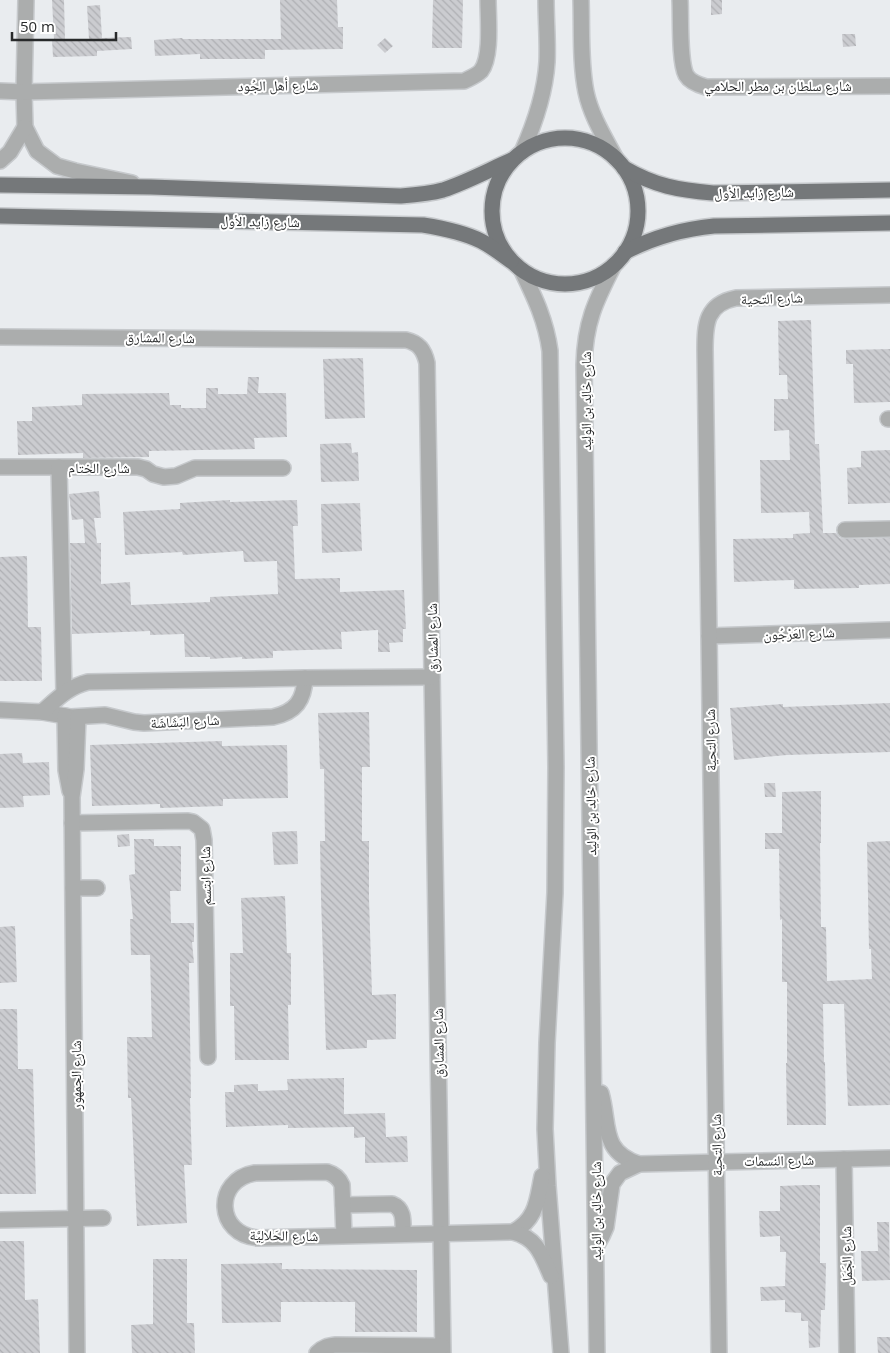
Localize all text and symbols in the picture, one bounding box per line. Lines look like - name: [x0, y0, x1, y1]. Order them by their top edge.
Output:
- scale bar: [12, 10, 116, 42]
- text: 50 m: [20, 16, 55, 36]
- street label: شارع أهل الجُود: [238, 75, 318, 96]
- street label: شارع سلطان بن مطر الحلامي: [704, 76, 852, 97]
- street label: شارع زايد الأول: [714, 182, 794, 203]
- street label: شارع زايد الأول: [220, 211, 300, 232]
- street label: شارع التحية: [741, 287, 803, 310]
- street label: شارع المشارق: [125, 327, 195, 348]
- street label: شارع خالِد بن الوليد: [576, 351, 596, 451]
- street label: شارع الختام: [68, 458, 130, 478]
- street label: شارع المشارق: [422, 603, 443, 673]
- street label: شارع العَرْجُون: [763, 622, 835, 645]
- street label: شارع التحية: [700, 709, 721, 771]
- street label: شارع البَشَاشَة: [150, 710, 220, 733]
- street label: شارع خالِد بن الوليد: [580, 756, 601, 856]
- street label: شارع ابتسم: [195, 846, 216, 906]
- street label: شارع المشارق: [428, 1008, 449, 1078]
- street label: شارع الجمهور: [66, 1041, 86, 1110]
- street label: شارع التحية: [706, 1114, 727, 1176]
- street label: شارع النسمات: [744, 1150, 814, 1171]
- street label: شارع خالِد بن الوليد: [586, 1161, 606, 1261]
- street label: شارع الحَلالِيَّة: [249, 1225, 319, 1246]
- street label: شارع الجَمَل: [836, 1226, 857, 1286]

